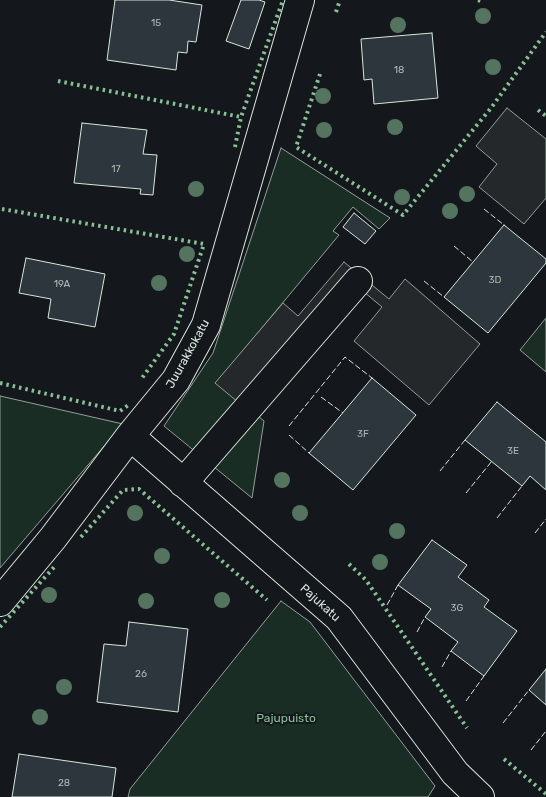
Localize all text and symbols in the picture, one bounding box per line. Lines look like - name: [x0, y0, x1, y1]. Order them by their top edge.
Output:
- house number: 15: [151, 17, 161, 29]
- house number: 18: [394, 64, 404, 76]
- house number: 17: [111, 163, 121, 175]
- house number: 3D: [489, 274, 501, 286]
- house number: 19A: [54, 278, 70, 290]
- street label: Juurakkokatu: [163, 317, 213, 391]
- house number: 3F: [357, 428, 369, 440]
- house number: 3E: [507, 445, 519, 457]
- street label: Pajukatu: [297, 581, 343, 625]
- house number: 3G: [451, 602, 463, 614]
- house number: 26: [135, 668, 147, 680]
- park label: Pajupuisto: [256, 712, 316, 726]
- house number: 28: [58, 777, 70, 789]

